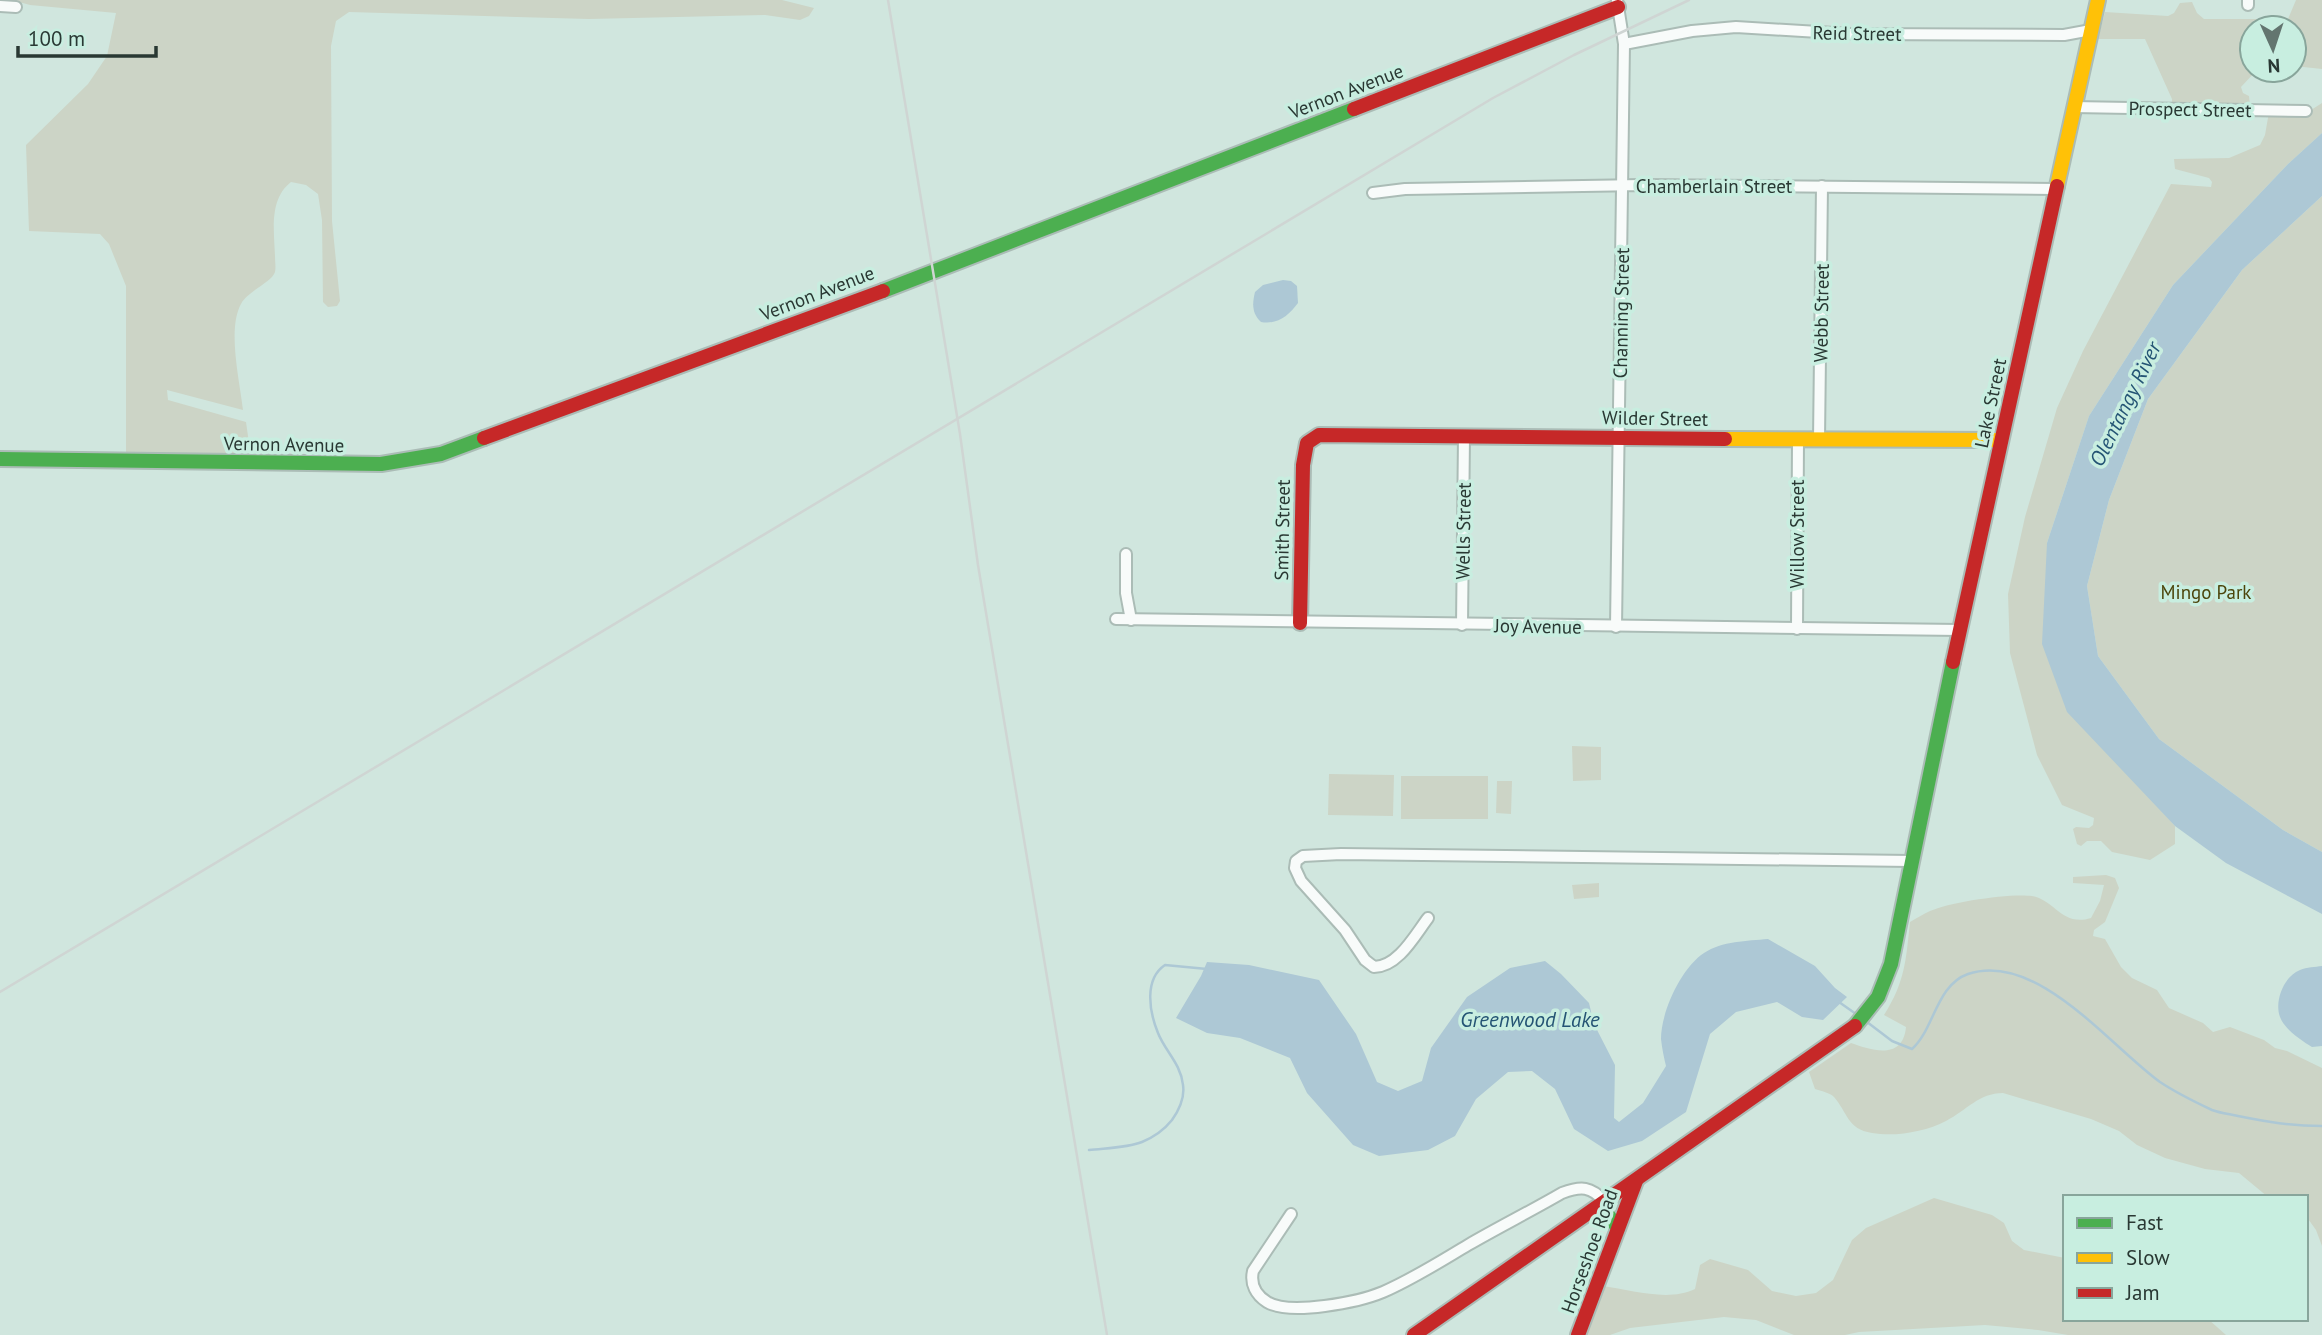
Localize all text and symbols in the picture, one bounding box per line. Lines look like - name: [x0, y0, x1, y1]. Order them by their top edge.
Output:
- scale bar: [18, 14, 156, 58]
- north arrow: [2238, 14, 2308, 84]
- street label: Reid Street: [1812, 20, 1902, 46]
- text: 100 m: [28, 25, 85, 52]
- text: N: [2267, 54, 2281, 78]
- street label: Vernon Avenue: [1284, 58, 1407, 124]
- street label: Prospect Street: [2128, 96, 2252, 122]
- street label: Chamberlain Street: [1636, 174, 1793, 198]
- street label: Channing Street: [1608, 247, 1634, 379]
- street label: Vernon Avenue: [755, 260, 878, 326]
- street label: Webb Street: [1808, 263, 1834, 363]
- water label: Olentangy River: [2083, 335, 2168, 471]
- street label: Lake Street: [1969, 355, 2011, 450]
- street label: Wilder Street: [1602, 405, 1709, 431]
- street label: Vernon Avenue: [223, 431, 344, 457]
- street label: Smith Street: [1269, 479, 1295, 581]
- street label: Willow Street: [1785, 479, 1809, 589]
- street label: Wells Street: [1450, 482, 1476, 580]
- park label: Mingo Park: [2161, 580, 2251, 604]
- street label: Joy Avenue: [1493, 613, 1582, 639]
- water label: Greenwood Lake: [1460, 1006, 1600, 1033]
- street label: Horseshoe Road: [1555, 1186, 1623, 1316]
- legend: [2063, 1195, 2308, 1321]
- text: Fast: [2126, 1209, 2163, 1236]
- text: Slow: [2126, 1244, 2170, 1271]
- text: Jam: [2125, 1279, 2160, 1306]

